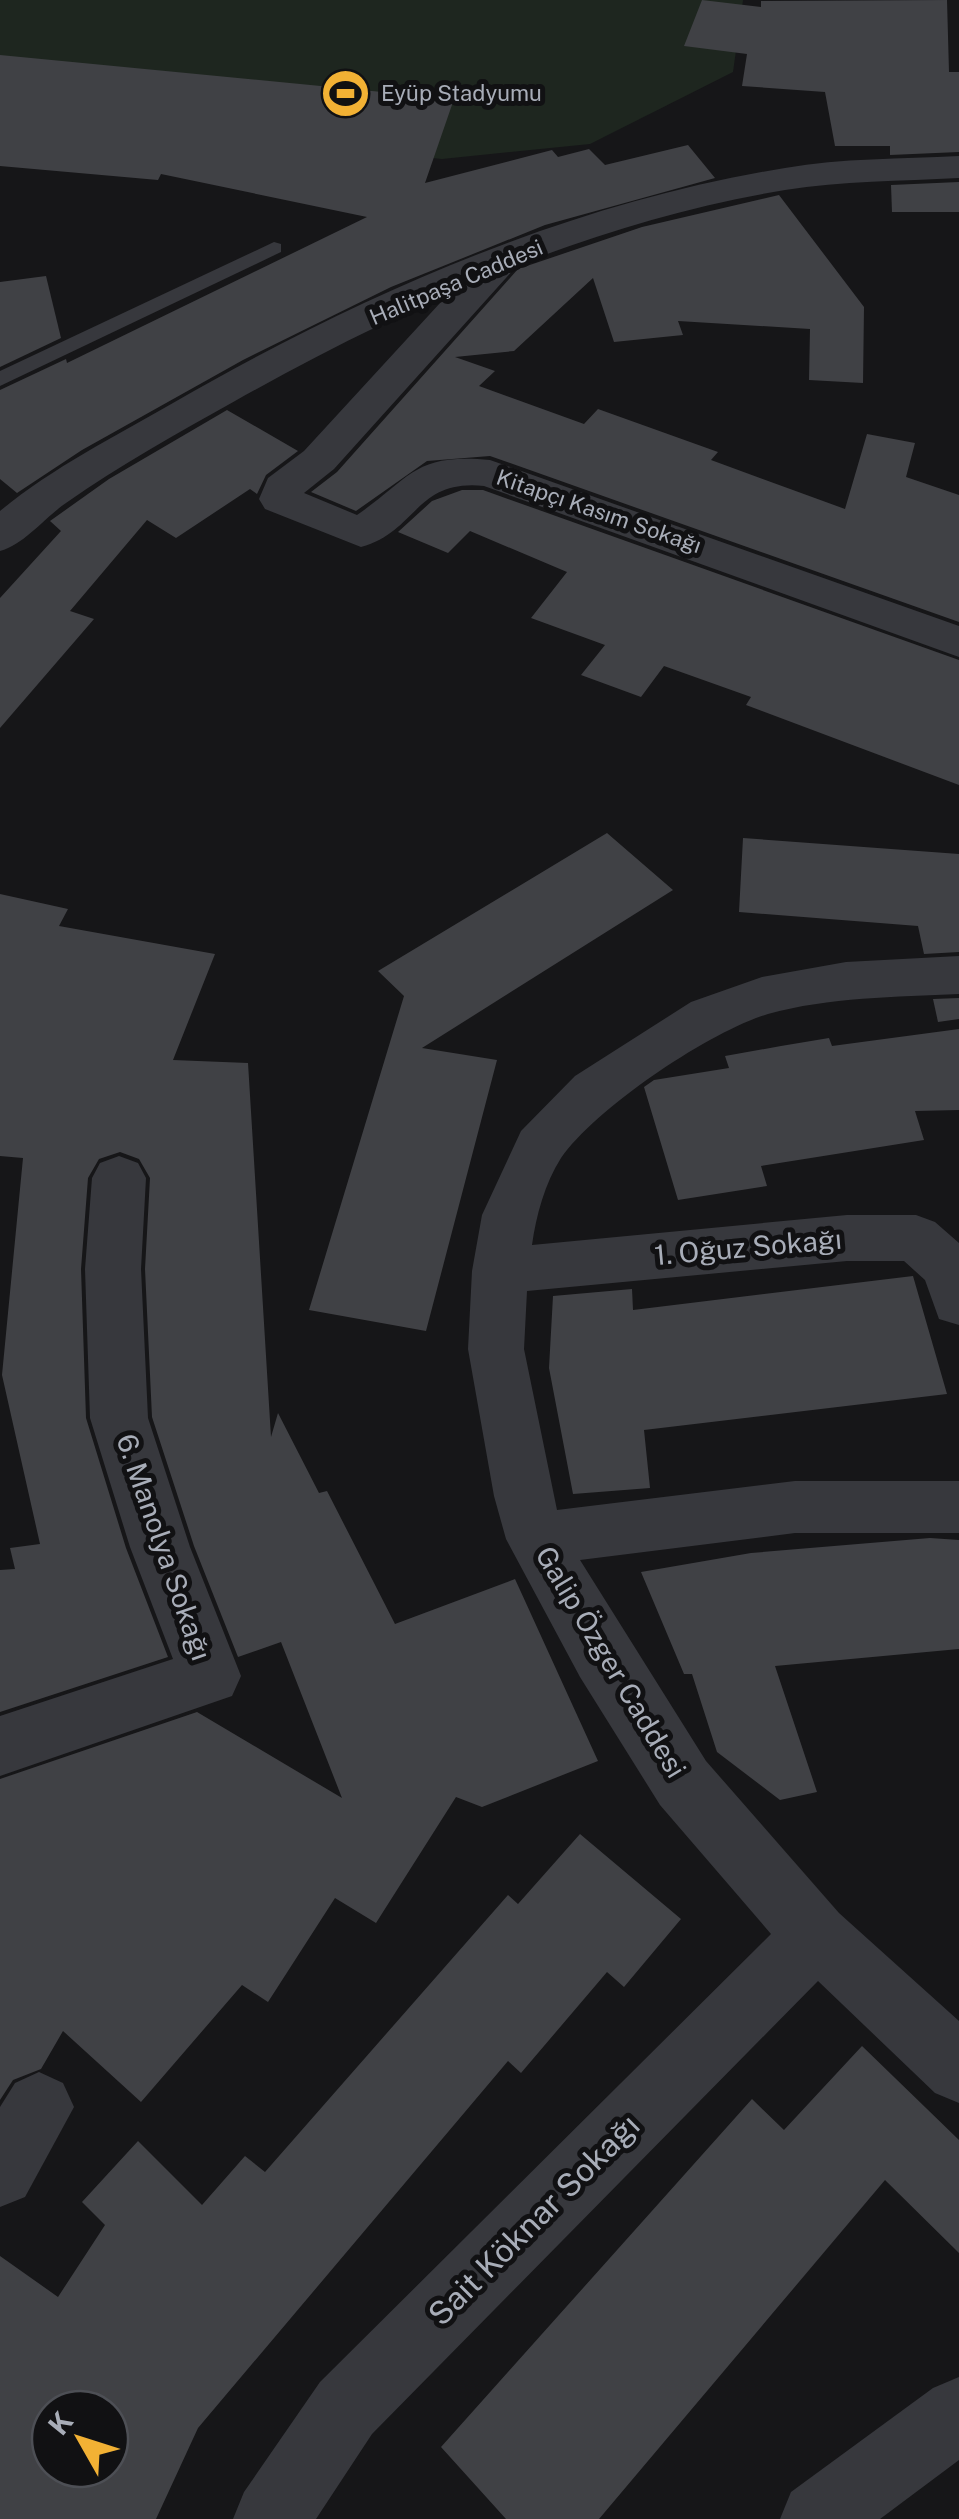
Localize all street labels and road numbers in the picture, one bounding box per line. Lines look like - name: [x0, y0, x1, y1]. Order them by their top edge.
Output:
- street label: Halitpaşa Caddesi: [366, 234, 546, 330]
- street label: Kitapçı Kasım Sokağı: [493, 464, 705, 558]
- street label: 1. Oğuz Sokağı: [653, 1222, 843, 1271]
- street label: 6. Manolya Sokağı: [110, 1429, 219, 1664]
- street label: Galip Özger Caddesi: [529, 1540, 694, 1783]
- street label: Sait Köknar Sokağı: [421, 2107, 647, 2333]

